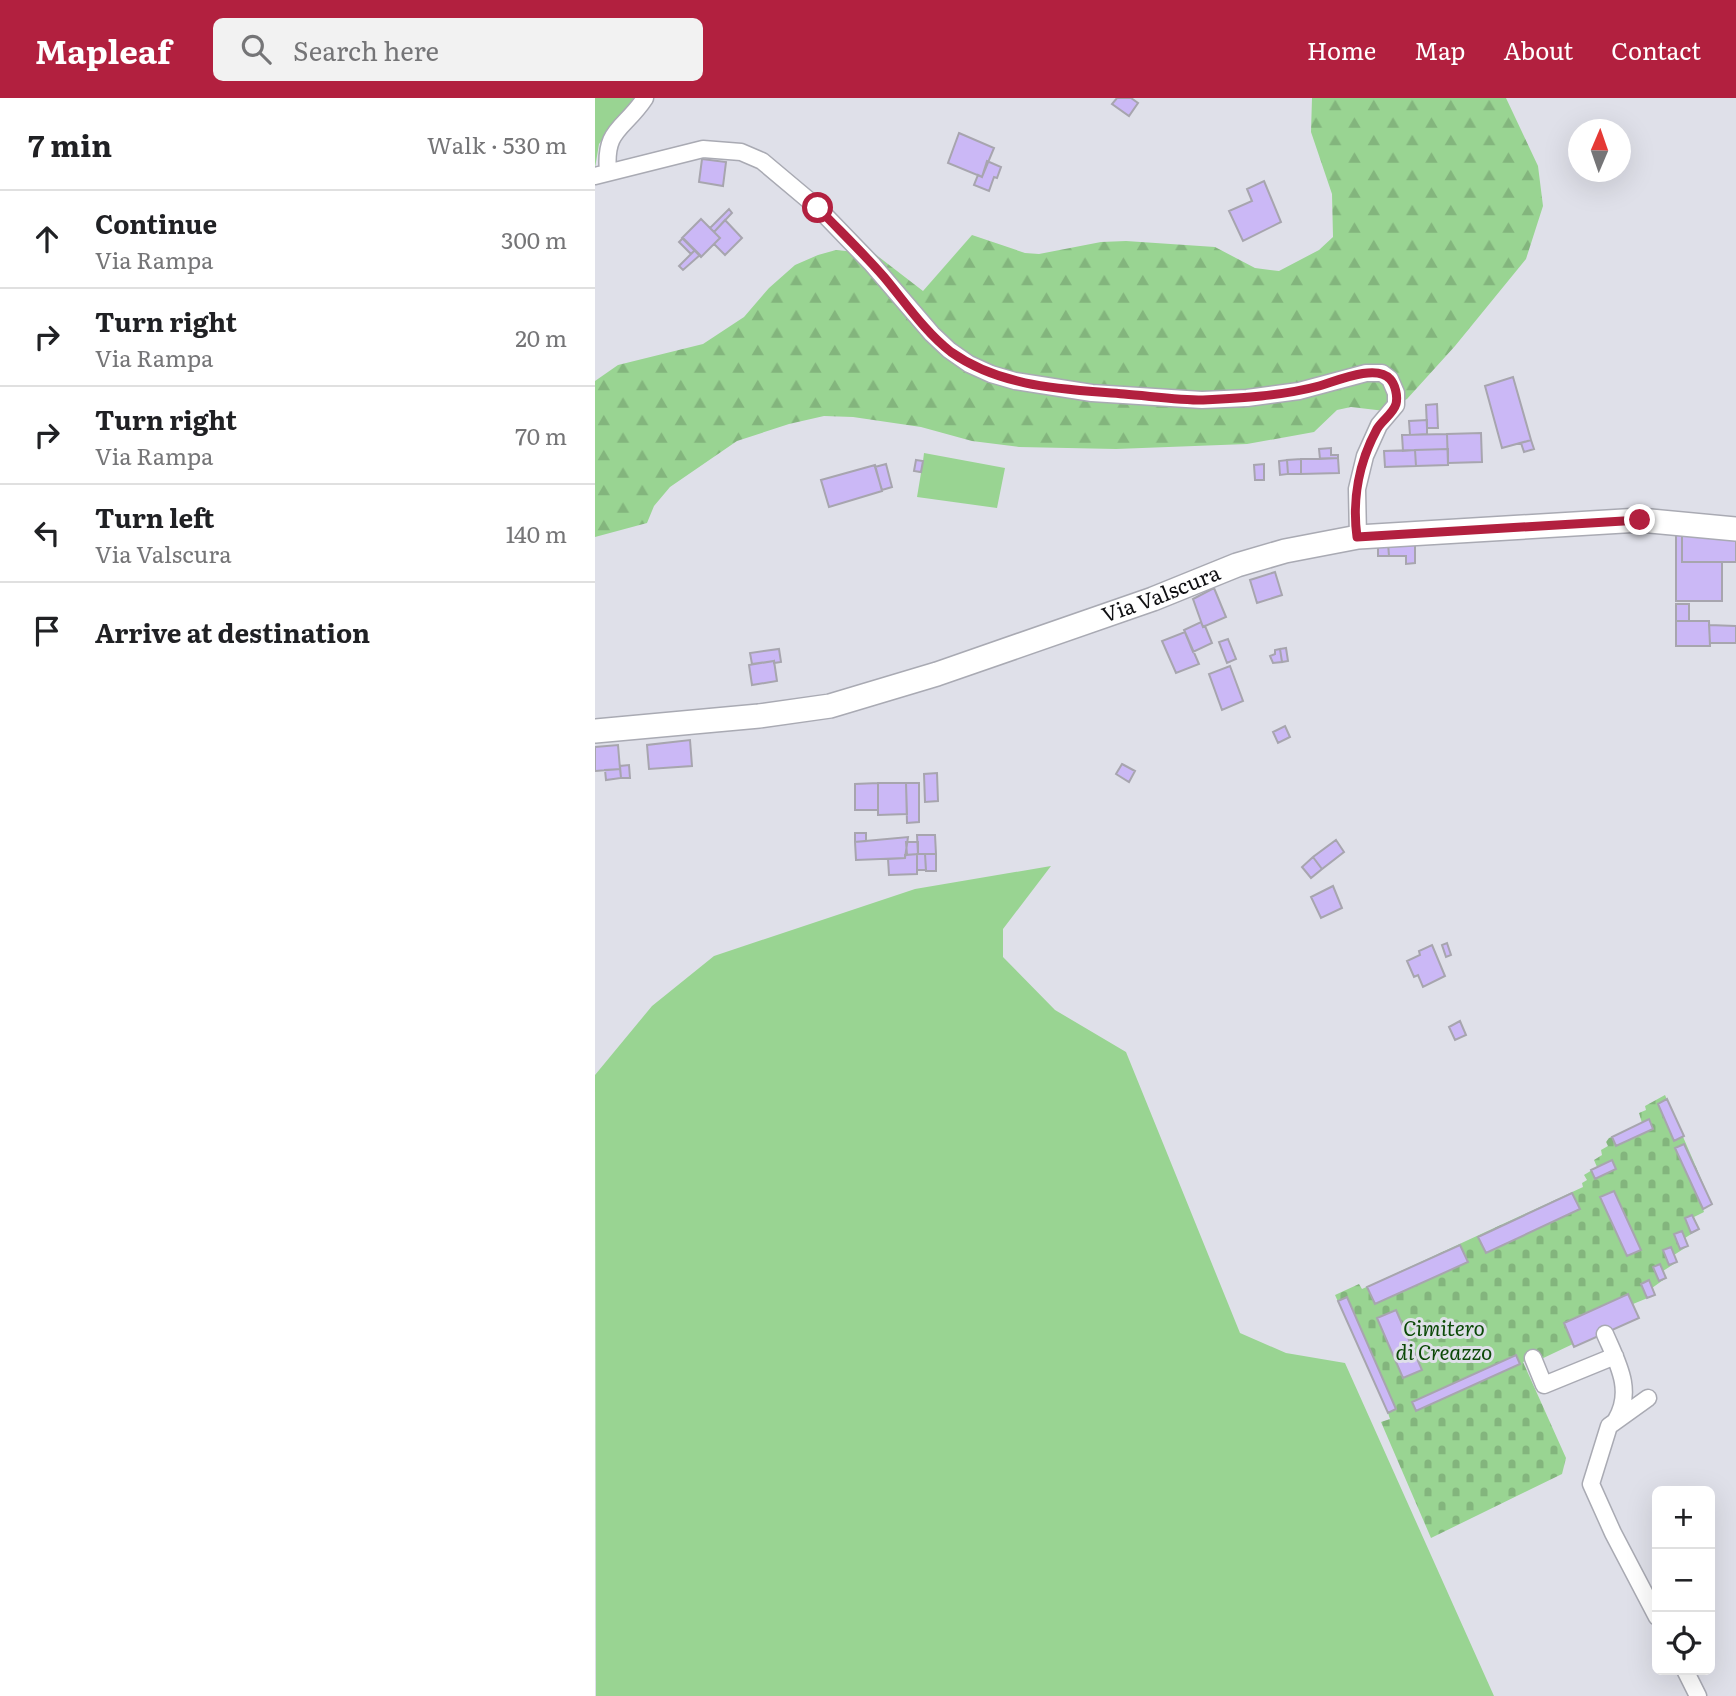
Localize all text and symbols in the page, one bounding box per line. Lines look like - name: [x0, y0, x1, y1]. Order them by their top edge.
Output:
- search box: [213, 18, 703, 81]
- text: Mapleaf: [35, 25, 171, 74]
- icon: search: [237, 30, 275, 68]
- text: Search here: [293, 30, 439, 69]
- text: Home: [1307, 32, 1376, 67]
- text: Map: [1414, 32, 1465, 67]
- text: About: [1503, 32, 1573, 67]
- text: Contact: [1611, 32, 1701, 67]
- north arrow: [1568, 119, 1631, 182]
- text: 7 min: [28, 122, 112, 166]
- text: Walk · 530 m: [427, 127, 567, 161]
- route start: [802, 192, 833, 223]
- text: Continue: [95, 203, 217, 242]
- icon: ahead: [28, 220, 66, 258]
- text: 300 m: [501, 222, 567, 256]
- text: Via Rampa: [95, 242, 213, 276]
- text: Turn right: [95, 301, 237, 340]
- icon: right: [28, 318, 66, 356]
- text: 20 m: [515, 320, 567, 354]
- text: Via Rampa: [95, 340, 213, 374]
- text: Turn right: [95, 399, 237, 438]
- icon: right: [28, 416, 66, 454]
- text: 70 m: [515, 418, 567, 452]
- text: Via Rampa: [95, 438, 213, 472]
- text: Turn left: [95, 497, 214, 536]
- route end: [1624, 504, 1655, 535]
- icon: left: [28, 514, 66, 552]
- text: 140 m: [506, 516, 567, 550]
- text: Via Valscura: [95, 536, 232, 570]
- street label: Via Valscura: [1097, 555, 1225, 629]
- icon: arrive: [28, 612, 66, 650]
- text: Arrive at destination: [95, 612, 370, 651]
- park label: Cimitero di Creazzo: [1396, 1311, 1492, 1366]
- map controls: [1652, 1486, 1715, 1675]
- button: +: [1652, 1486, 1715, 1549]
- button: −: [1652, 1549, 1715, 1612]
- button: locate: [1652, 1612, 1715, 1675]

